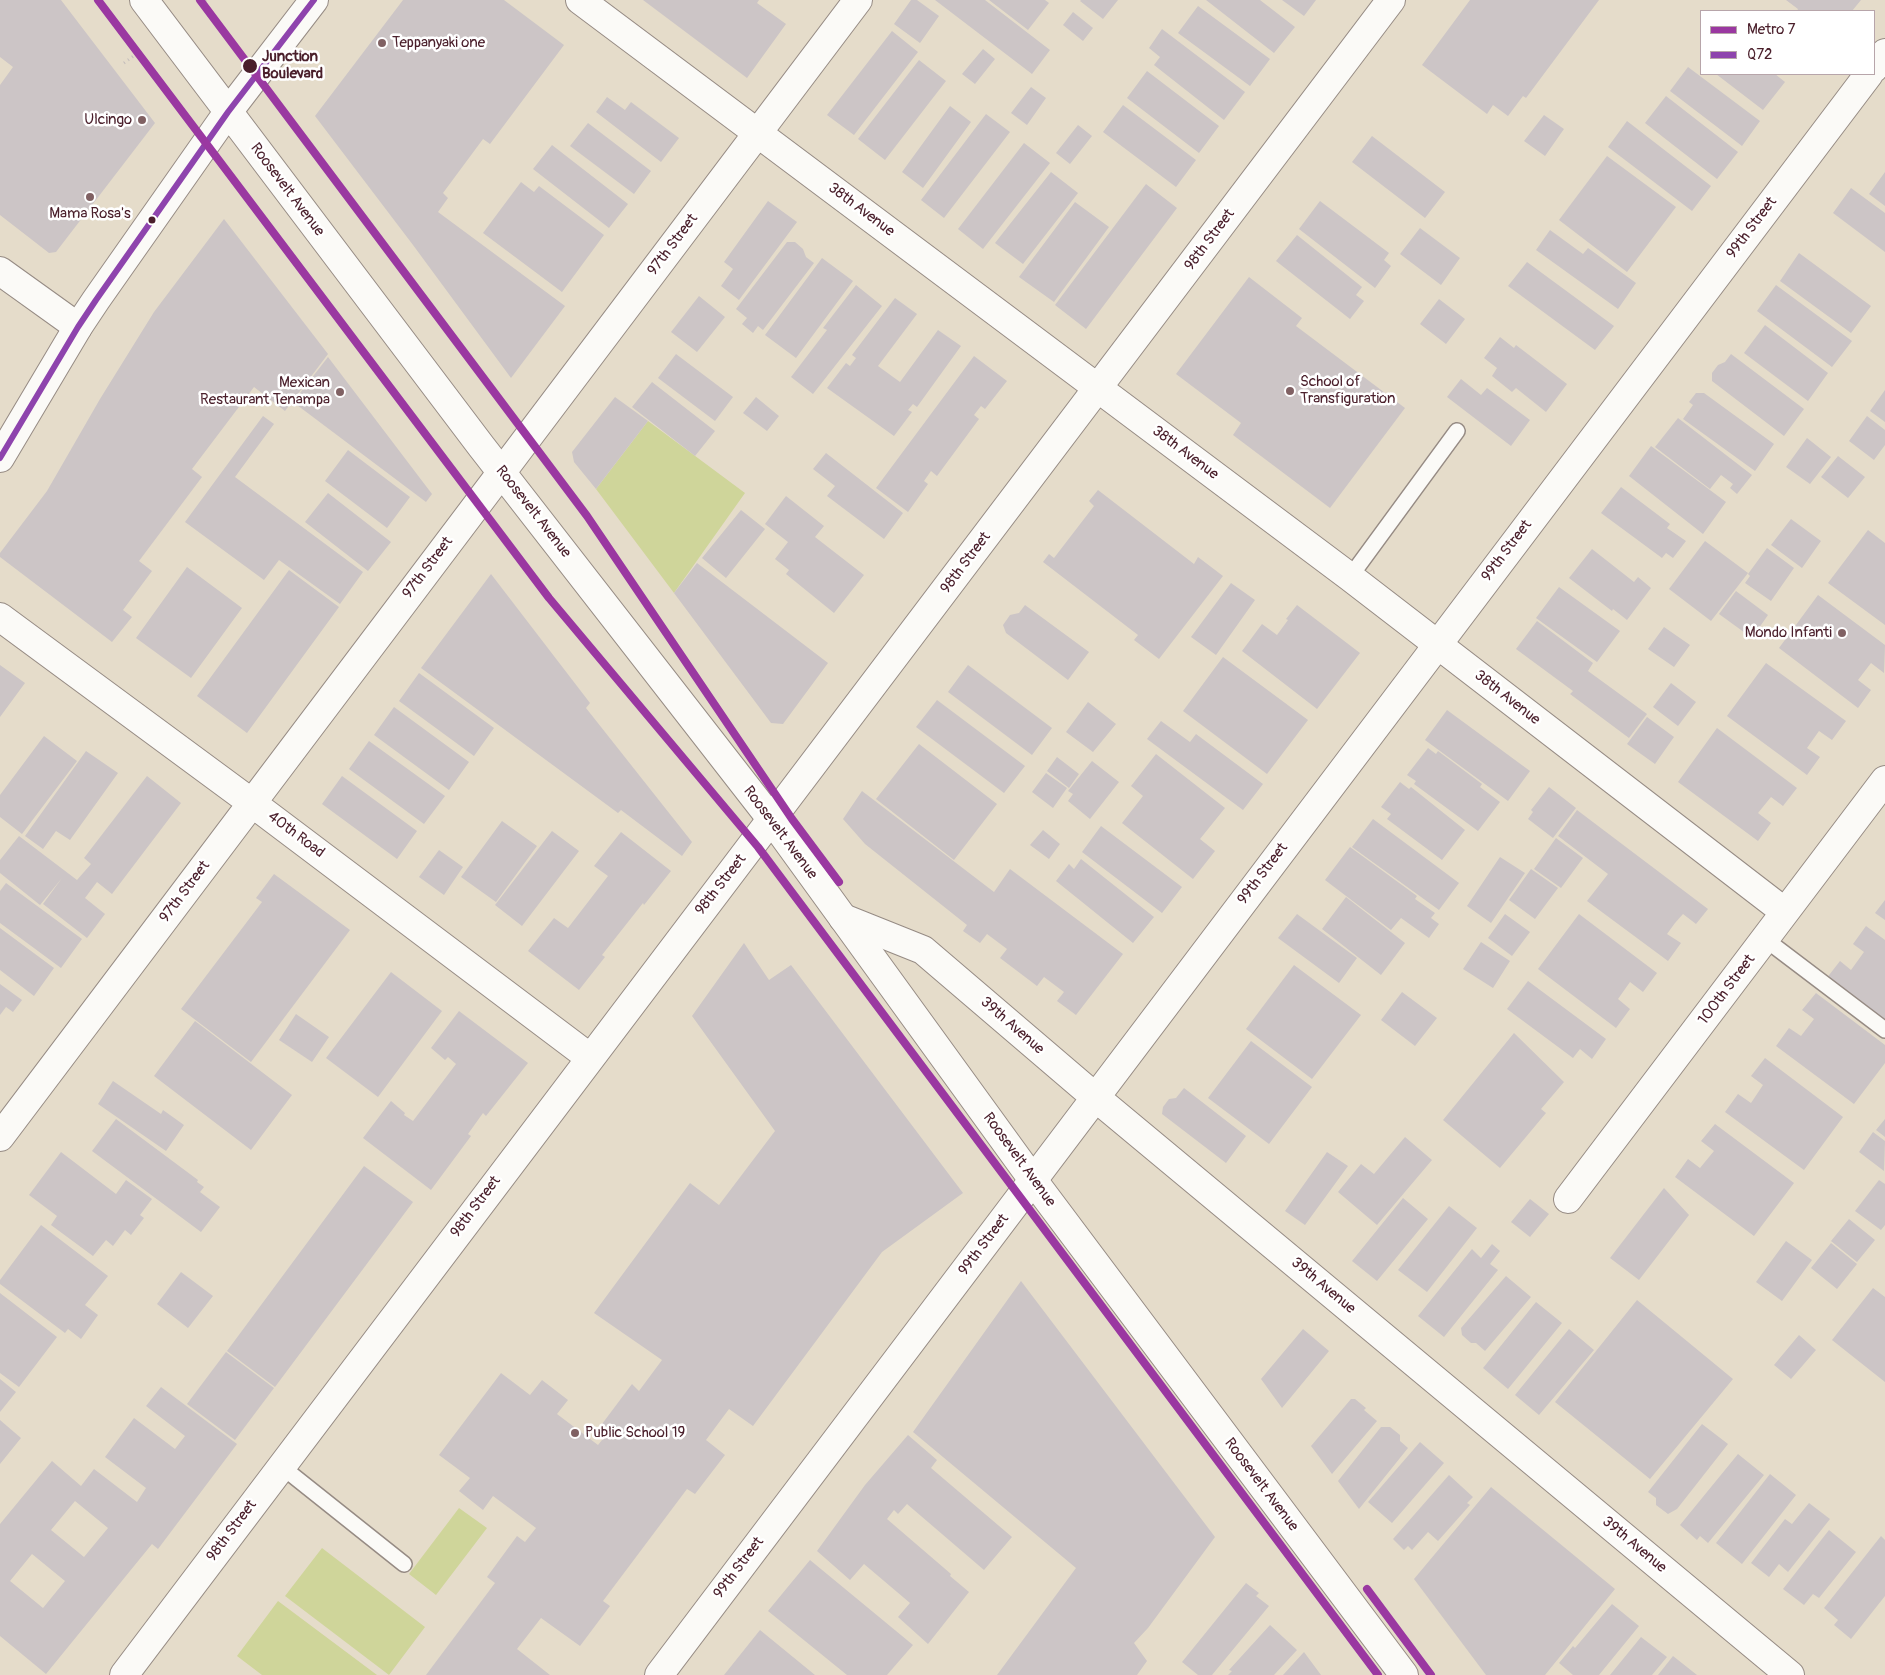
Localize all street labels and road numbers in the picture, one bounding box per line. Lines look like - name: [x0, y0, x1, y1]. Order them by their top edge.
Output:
- street label: Roosevelt Avenue: [246, 140, 328, 240]
- street label: 38th Avenue: [824, 179, 898, 241]
- street label: 99th Street: [1723, 194, 1781, 262]
- street label: 98th Street: [1181, 206, 1239, 274]
- street label: 97th Street: [644, 211, 702, 279]
- street label: 38th Avenue: [1148, 422, 1222, 484]
- street label: Roosevelt Avenue: [491, 462, 575, 562]
- street label: 99th Street: [1478, 517, 1536, 585]
- street label: 98th Street: [937, 529, 995, 597]
- street label: 97th Street: [399, 534, 457, 602]
- street label: 38th Avenue: [1471, 667, 1543, 729]
- street label: Roosevelt Avenue: [739, 783, 821, 883]
- street label: 40th Road: [264, 808, 328, 862]
- street label: 99th Street: [1234, 840, 1292, 908]
- street label: 98th Street: [692, 851, 750, 919]
- street label: 97th Street: [156, 858, 214, 926]
- street label: 100th Street: [1695, 951, 1759, 1029]
- street label: 39th Avenue: [976, 993, 1048, 1059]
- street label: Roosevelt Avenue: [979, 1109, 1059, 1211]
- street label: 98th Street: [447, 1173, 505, 1241]
- street label: 99th Street: [955, 1211, 1013, 1279]
- street label: 39th Avenue: [1287, 1254, 1359, 1318]
- street label: Roosevelt Avenue: [1220, 1435, 1302, 1535]
- street label: 98th Street: [203, 1497, 261, 1565]
- street label: 39th Avenue: [1598, 1513, 1670, 1577]
- street label: 99th Street: [710, 1534, 768, 1602]

